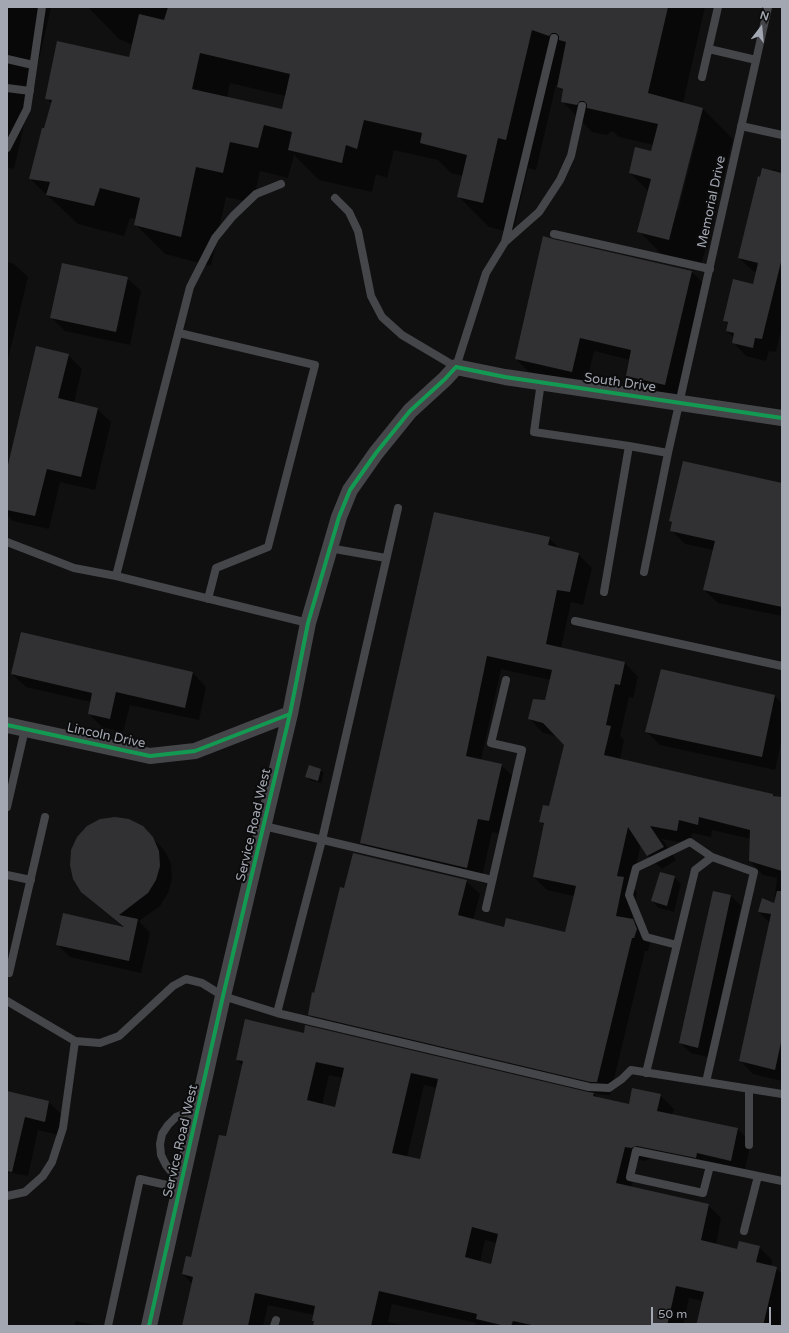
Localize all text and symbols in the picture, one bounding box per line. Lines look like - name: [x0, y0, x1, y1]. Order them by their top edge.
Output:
- north arrow: [741, 8, 781, 48]
- text: N: [758, 9, 770, 23]
- street label: Memorial Drive: [695, 155, 729, 249]
- street label: South Drive: [583, 370, 657, 396]
- street label: Lincoln Drive: [65, 720, 147, 752]
- street label: Service Road West: [233, 767, 275, 883]
- street label: Service Road West: [160, 1083, 202, 1199]
- scale bar: [653, 1299, 773, 1325]
- text: 50 m: [658, 1307, 687, 1321]

